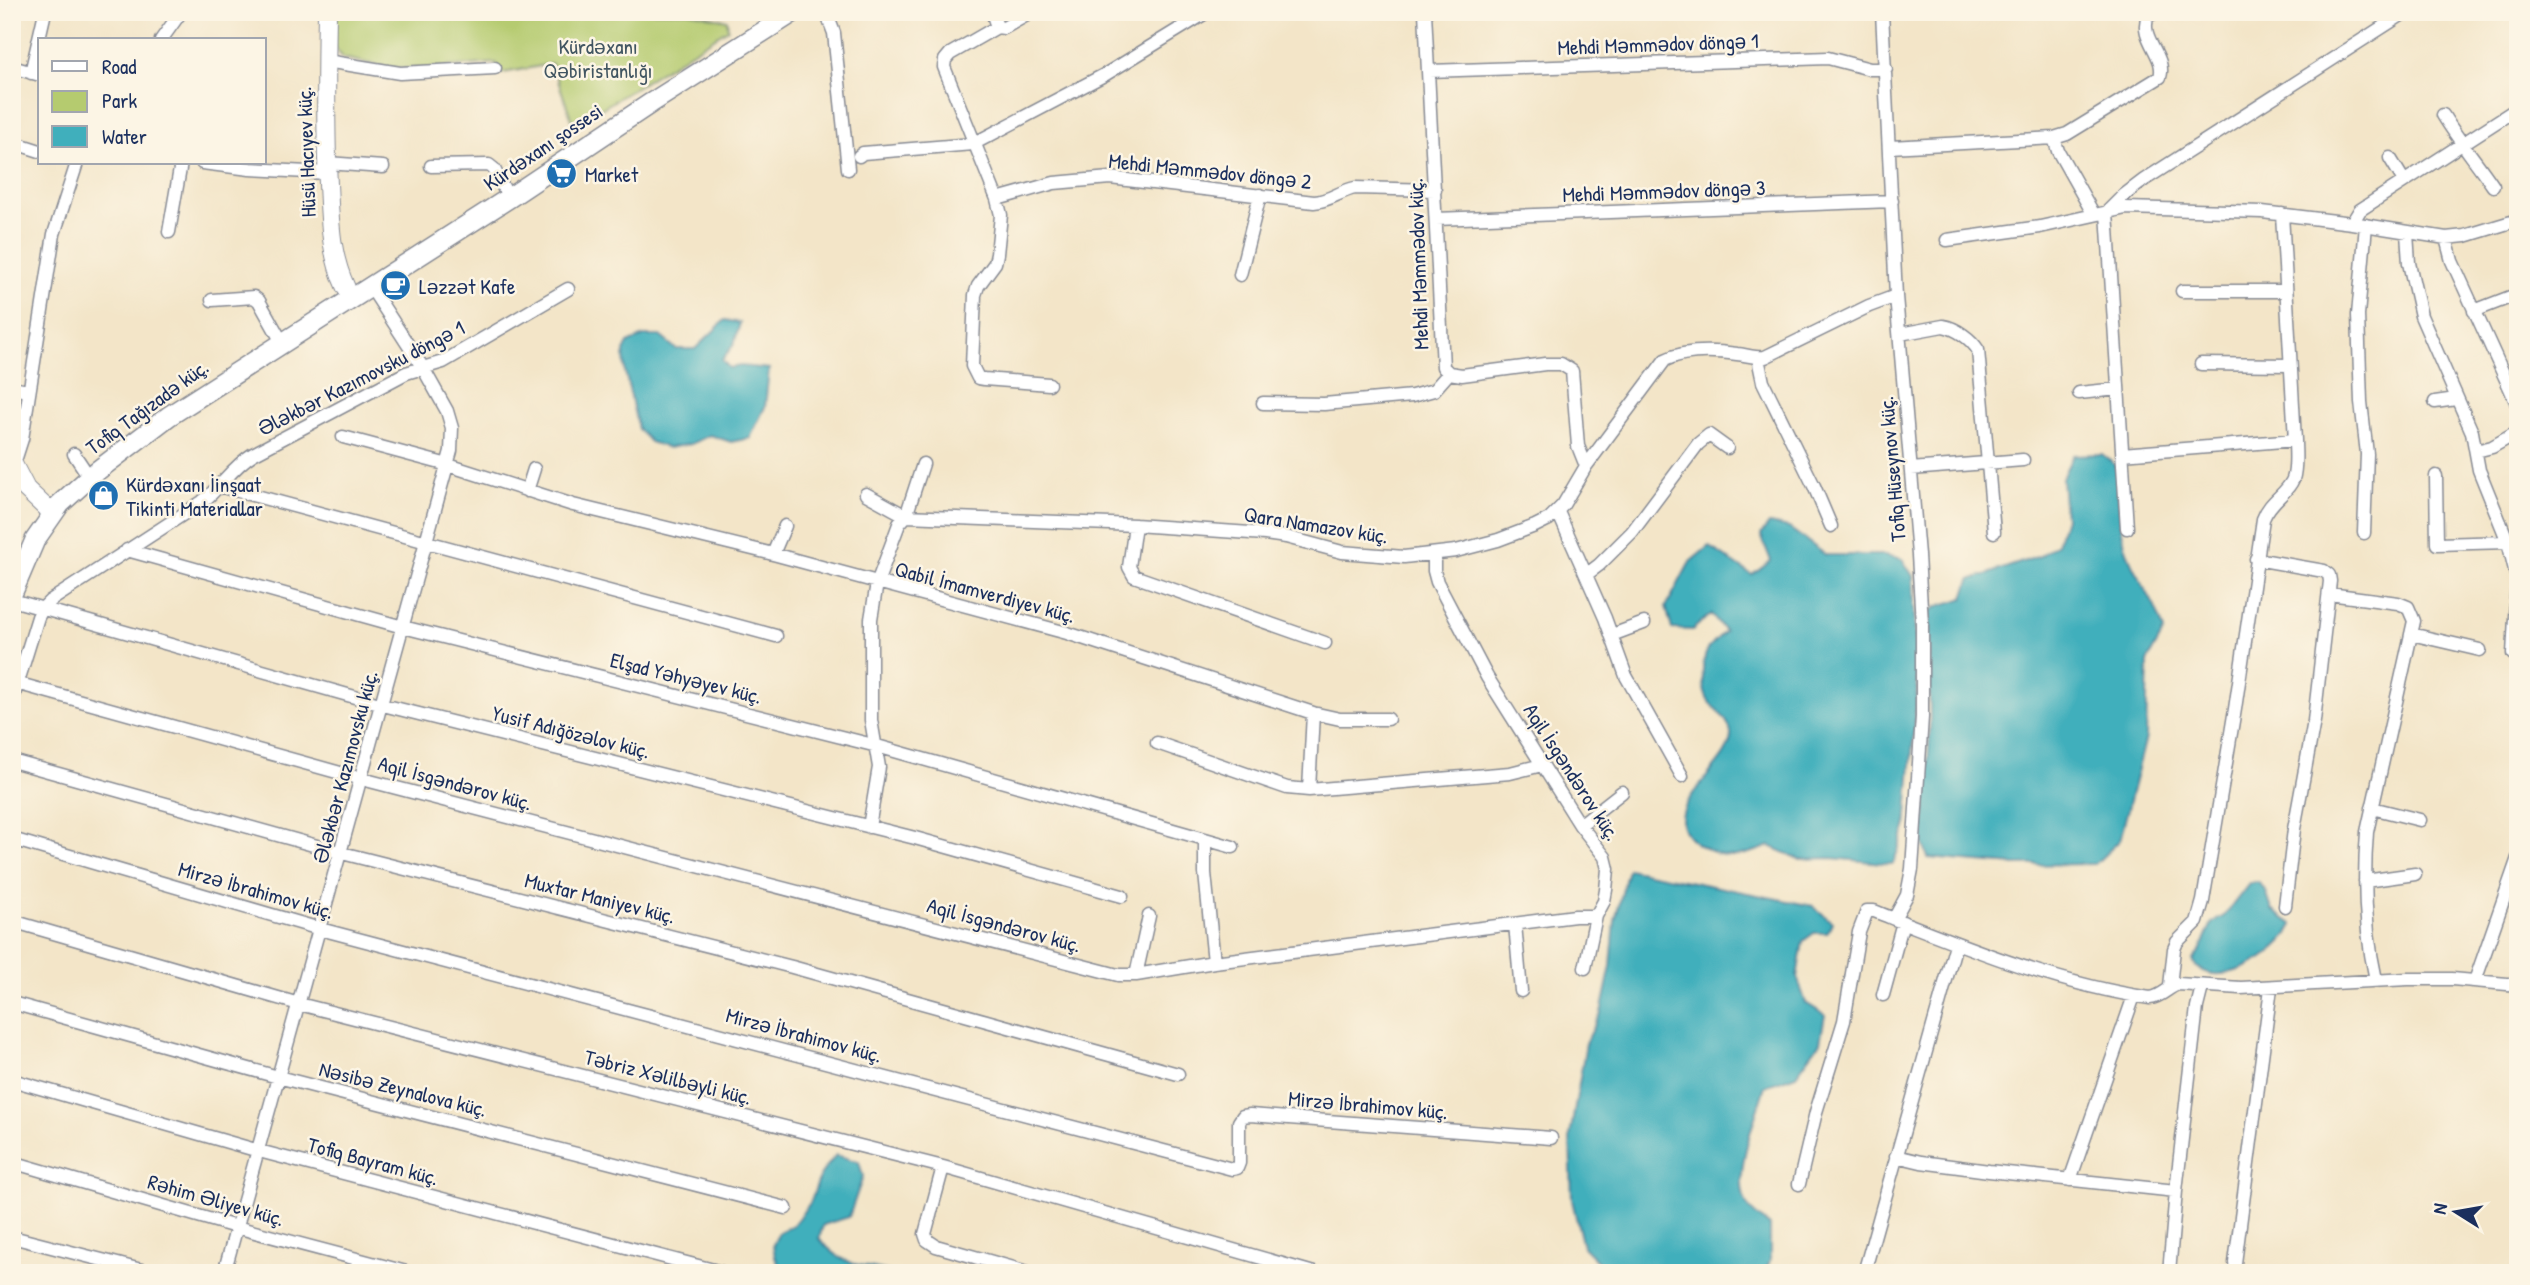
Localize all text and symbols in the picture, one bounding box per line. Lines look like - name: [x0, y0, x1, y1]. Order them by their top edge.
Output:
- street label: Mehdi Məmmədov döngə 1: [1557, 26, 1759, 62]
- park label: Kürdəxanı Qəbiristanlığı: [544, 32, 652, 85]
- legend: [38, 38, 266, 164]
- text: Road: [102, 52, 136, 81]
- text: Park: [102, 86, 137, 115]
- street label: Hüsü Hacıyev küç.: [289, 86, 323, 218]
- street label: Kürdəxanı şossesi: [478, 96, 608, 198]
- text: Water: [102, 122, 147, 151]
- street label: Mehdi Məmmədov döngə 2: [1107, 146, 1313, 196]
- supermarket icon: Market: [545, 157, 579, 191]
- place label: Market: [585, 160, 639, 189]
- street label: Mehdi Məmmədov döngə 3: [1562, 173, 1766, 209]
- street label: Mehdi Məmmədov küç.: [1401, 178, 1435, 350]
- cafe icon: Ləzzət Kafe: [379, 269, 413, 303]
- place label: Ləzzət Kafe: [419, 272, 515, 301]
- street label: Ələkbər Kazımovsku döngə 1: [253, 313, 469, 443]
- street label: Tofiq Tağızadə küç.: [80, 353, 214, 461]
- street label: Tofiq Hüseynov küç.: [1871, 395, 1913, 543]
- place label: Kürdəxanı İinşaat Tikinti Materiallar: [126, 470, 263, 523]
- shop icon: Kürdəxanı İinşaat Tikinti Materiallar: [86, 479, 120, 513]
- street label: Qara Namazov küç.: [1242, 499, 1390, 551]
- street label: Qabil İmamverdiyev küç.: [892, 554, 1078, 630]
- street label: Elşad Yəhyəyev küç.: [607, 645, 765, 711]
- street label: Ələkbər Kazımovsku küç.: [305, 667, 385, 867]
- street label: Yusif Adığözəlov küç.: [489, 698, 653, 766]
- street label: Aqil İsgəndərov küç.: [1517, 698, 1627, 846]
- street label: Aqil İsgəndərov küç.: [375, 749, 535, 817]
- street label: Mirzə İbrahimov küç.: [175, 854, 337, 926]
- street label: Muxtar Maniyev küç.: [522, 865, 678, 931]
- street label: Aqil İsgəndərov küç.: [924, 891, 1084, 959]
- street label: Mirzə İbrahimov küç.: [723, 1000, 885, 1070]
- street label: Təbriz Xəlilbəyli küç.: [582, 1042, 754, 1112]
- street label: Nəsibə Zeynalova küç.: [316, 1054, 490, 1124]
- street label: Mirzə İbrahimov küç.: [1287, 1084, 1449, 1126]
- street label: Tofiq Bayram küç.: [304, 1130, 442, 1192]
- street label: Rəhim Əliyev küç.: [145, 1167, 287, 1233]
- north arrow: [2422, 1176, 2492, 1246]
- text: N: [2426, 1201, 2453, 1216]

